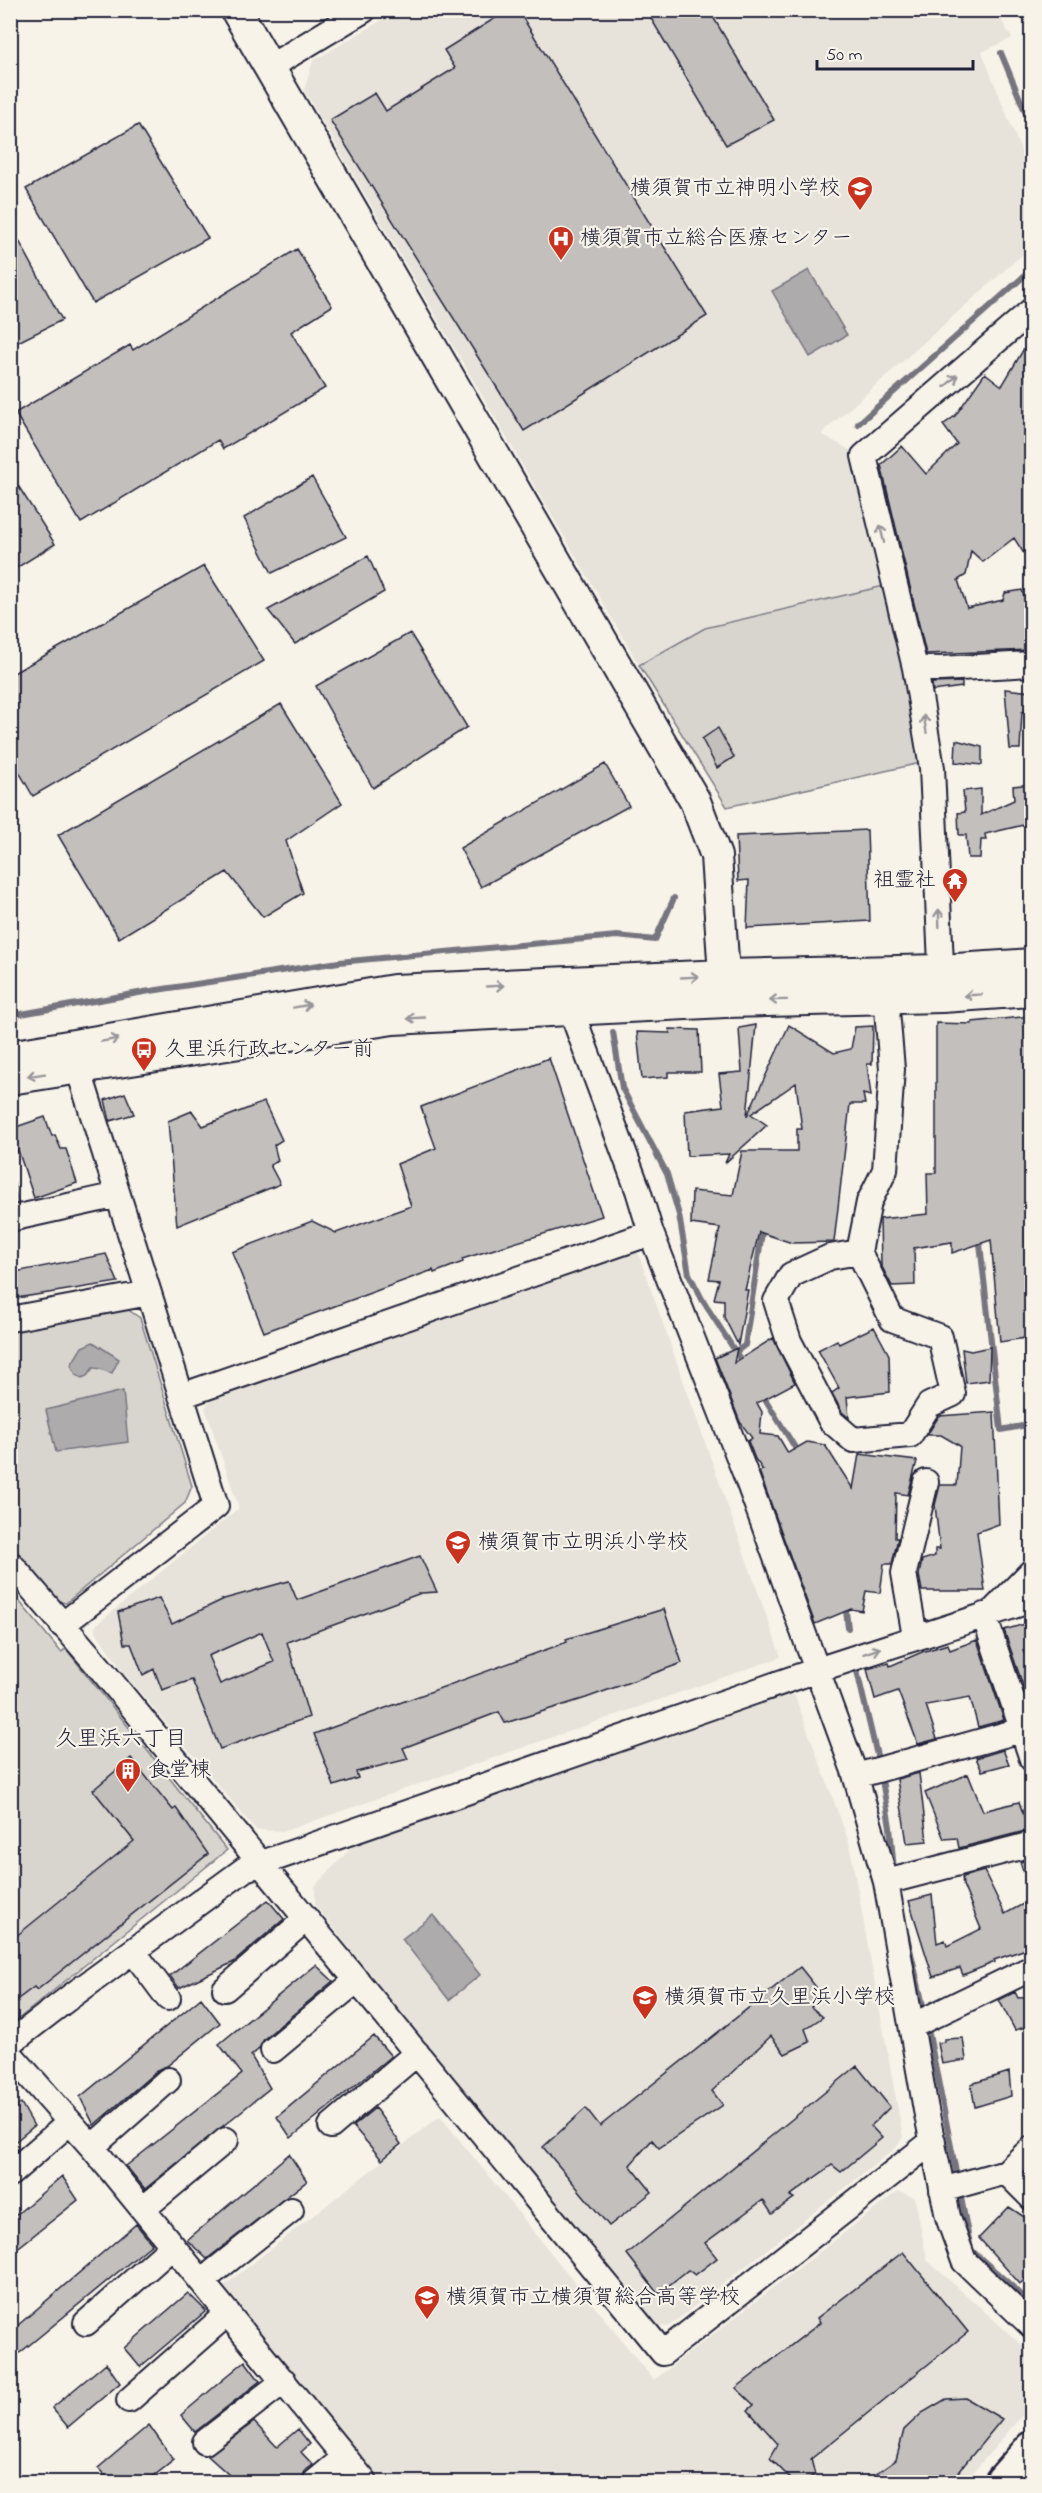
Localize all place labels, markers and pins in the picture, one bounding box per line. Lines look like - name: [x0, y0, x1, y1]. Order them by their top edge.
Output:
- place label: 横須賀市立神明小学校: [630, 174, 840, 204]
- school or university icon: 横須賀市立神明小学校: [845, 174, 875, 212]
- hospital icon: 横須賀市立総合医療センター: [546, 224, 576, 262]
- place label: 横須賀市立総合医療センター: [580, 224, 852, 254]
- place label: 祖霊社: [873, 866, 936, 896]
- temple icon: 祖霊社: [940, 866, 970, 904]
- bus stop icon: 久里浜行政センター前: [129, 1035, 159, 1073]
- place label: 久里浜行政センター前: [164, 1035, 373, 1065]
- school or university icon: 横須賀市立明浜小学校: [443, 1528, 473, 1566]
- place label: 横須賀市立明浜小学校: [478, 1528, 688, 1558]
- building icon: 食堂棟: [113, 1756, 143, 1794]
- place label: 食堂棟: [148, 1756, 211, 1786]
- school or university icon: 横須賀市立久里浜小学校: [630, 1983, 660, 2021]
- place label: 横須賀市立久里浜小学校: [664, 1983, 895, 2013]
- school or university icon: 横須賀市立横須賀総合高等学校: [412, 2283, 442, 2321]
- place label: 横須賀市立横須賀総合高等学校: [446, 2283, 740, 2313]

